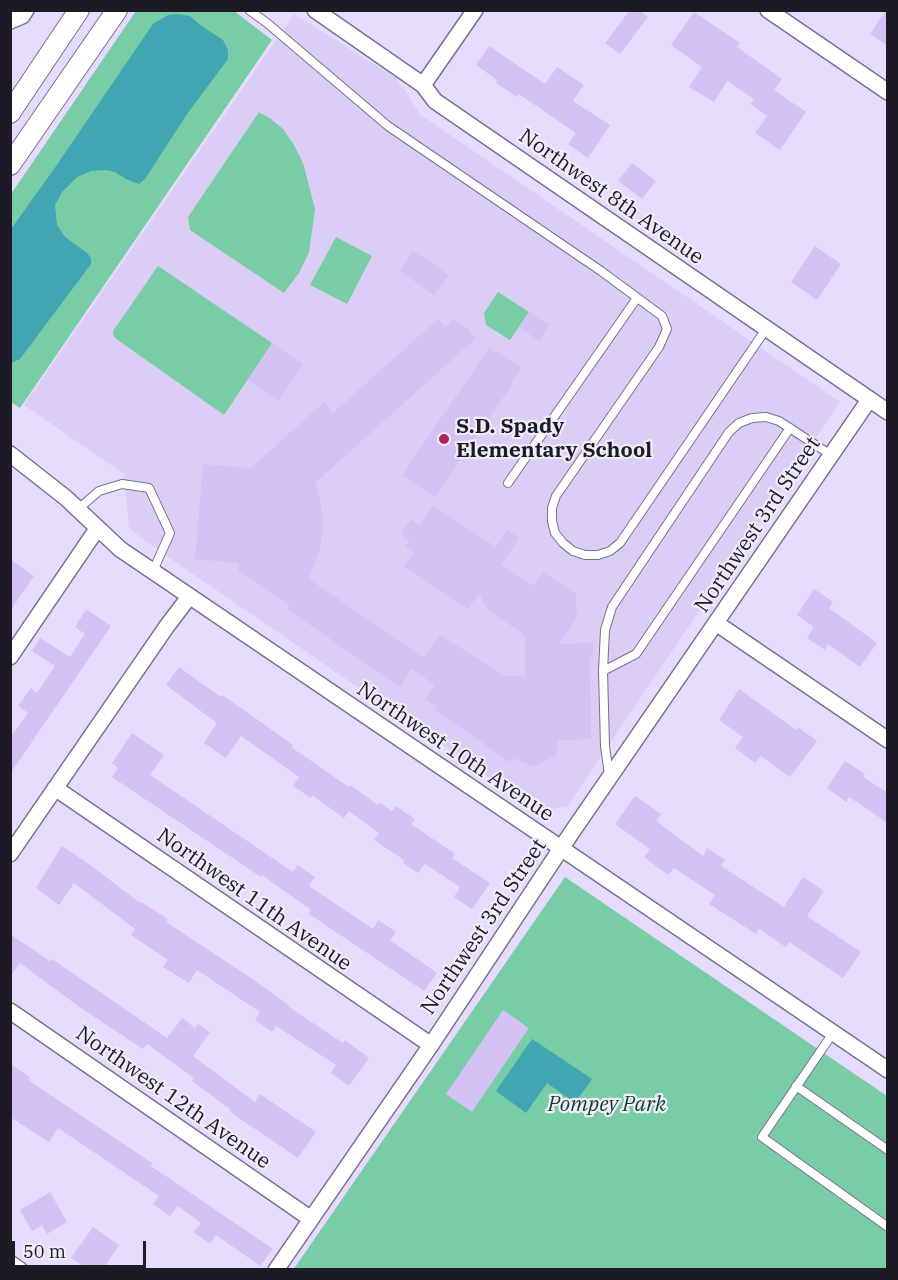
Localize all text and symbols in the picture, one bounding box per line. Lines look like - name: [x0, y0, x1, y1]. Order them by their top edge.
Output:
- street label: Northwest 8th Avenue: [514, 124, 708, 270]
- place label: S.D. Spady Elementary School: [456, 414, 652, 464]
- marker: S.D. Spady Elementary School: [437, 432, 451, 446]
- street label: Northwest 3rd Street: [690, 432, 826, 618]
- street label: Northwest 10th Avenue: [352, 677, 558, 827]
- street label: Northwest 11th Avenue: [152, 823, 356, 977]
- street label: Northwest 3rd Street: [416, 834, 552, 1020]
- street label: Northwest 12th Avenue: [71, 1021, 275, 1175]
- park label: Pompey Park: [548, 1092, 666, 1118]
- scale bar: [15, 1229, 148, 1267]
- text: 50 m: [23, 1240, 66, 1263]

